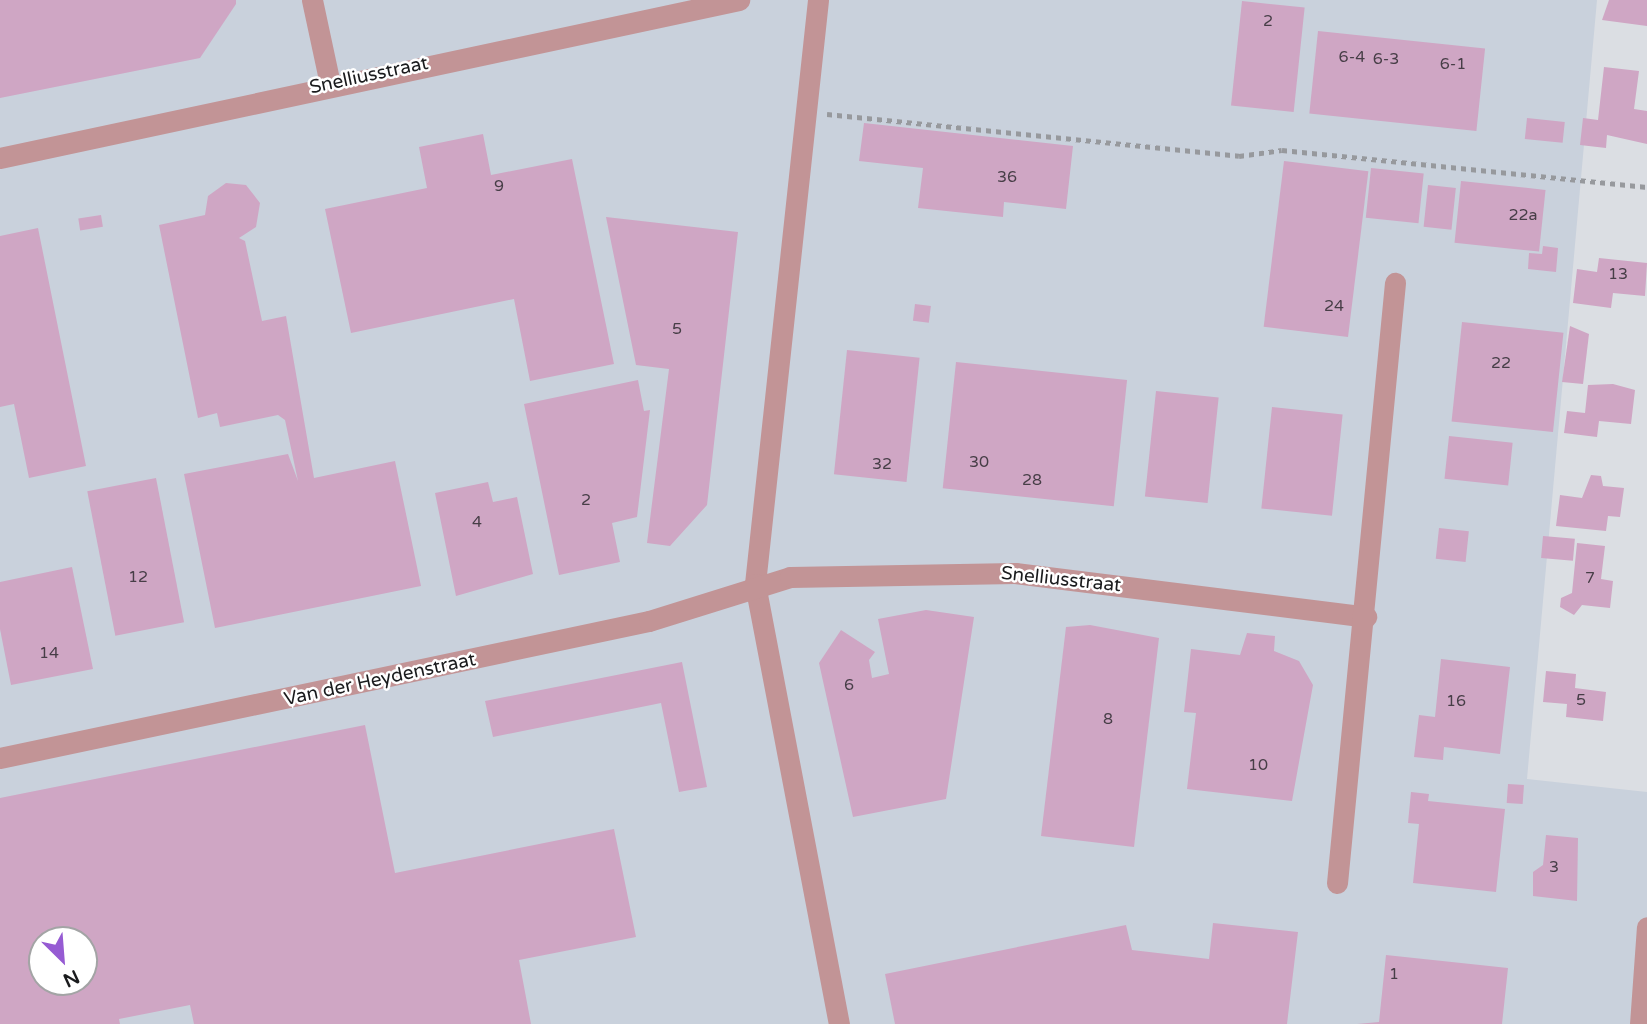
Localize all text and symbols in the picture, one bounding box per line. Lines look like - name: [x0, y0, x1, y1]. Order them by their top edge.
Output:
- house number: 2: [1263, 11, 1273, 31]
- house number: 6-4: [1339, 47, 1365, 67]
- house number: 6-3: [1373, 49, 1399, 69]
- street label: Snelliusstraat: [308, 52, 430, 100]
- house number: 6-1: [1440, 54, 1466, 74]
- house number: 36: [997, 167, 1017, 187]
- house number: 9: [494, 176, 504, 196]
- house number: 22a: [1508, 205, 1538, 225]
- house number: 13: [1608, 264, 1628, 284]
- house number: 24: [1324, 296, 1344, 316]
- house number: 5: [672, 319, 682, 339]
- house number: 22: [1491, 353, 1511, 373]
- house number: 30: [969, 452, 989, 472]
- house number: 32: [872, 454, 892, 474]
- house number: 28: [1022, 470, 1042, 490]
- house number: 2: [581, 490, 591, 510]
- house number: 4: [472, 512, 482, 532]
- street label: Snelliusstraat: [1000, 562, 1122, 598]
- house number: 12: [128, 567, 148, 587]
- house number: 7: [1585, 568, 1595, 588]
- house number: 14: [39, 643, 59, 663]
- street label: Van der Heydenstraat: [282, 649, 478, 711]
- house number: 6: [844, 675, 854, 695]
- house number: 5: [1576, 690, 1586, 710]
- house number: 16: [1446, 691, 1466, 711]
- house number: 8: [1103, 709, 1113, 729]
- house number: 10: [1248, 755, 1268, 775]
- house number: 3: [1549, 857, 1559, 877]
- north arrow: [28, 926, 98, 996]
- house number: 1: [1389, 964, 1399, 984]
- text: N: [59, 965, 83, 991]

